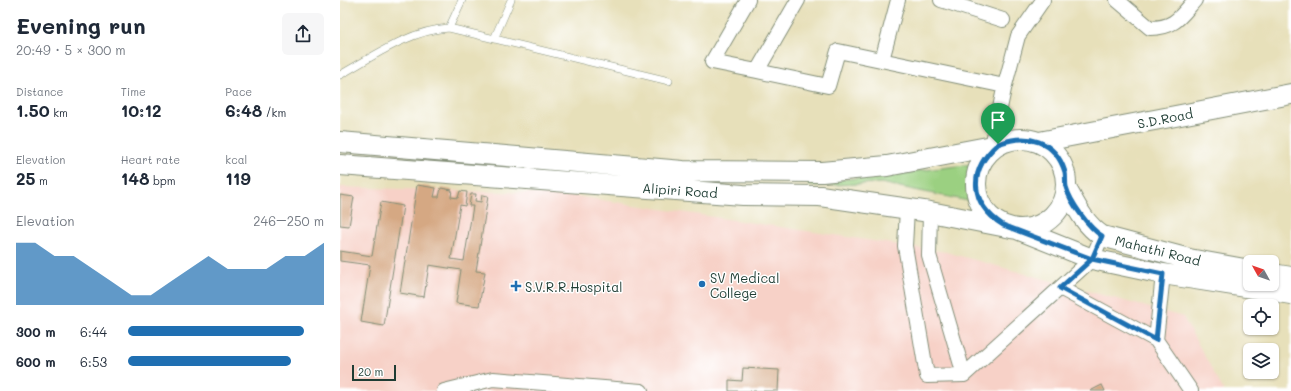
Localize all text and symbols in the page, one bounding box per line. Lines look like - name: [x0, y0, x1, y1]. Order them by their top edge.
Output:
- text: Evening run: [16, 11, 146, 40]
- button: share: [282, 13, 324, 55]
- text: 20:49 · 5 × 300 m: [16, 41, 126, 58]
- text: Distance: [16, 84, 63, 99]
- text: Time: [121, 84, 146, 99]
- text: Pace: [225, 84, 252, 99]
- text: 1.50: [16, 99, 50, 121]
- text: 10:12: [121, 99, 162, 121]
- text: 6:48: [225, 99, 262, 121]
- pin: [981, 103, 1015, 144]
- street label: S.D.Road: [1136, 104, 1194, 132]
- text: km: [50, 105, 68, 120]
- text: /km: [262, 105, 286, 120]
- icon: arrive: [987, 109, 1009, 131]
- text: Elevation: [16, 152, 65, 167]
- text: Heart rate: [121, 152, 180, 167]
- text: kcal: [225, 152, 247, 167]
- text: 25: [16, 167, 35, 189]
- text: 148: [121, 167, 150, 189]
- text: 119: [225, 167, 251, 189]
- text: m: [35, 173, 48, 188]
- text: bpm: [150, 173, 176, 188]
- street label: Alipiri Road: [642, 179, 718, 201]
- text: Elevation: [16, 212, 74, 229]
- text: 246–250 m: [253, 212, 324, 229]
- street label: Mahathi Road: [1114, 231, 1202, 269]
- north arrow: [1243, 255, 1279, 291]
- map controls: [1243, 255, 1279, 379]
- place label: SV Medical College: [710, 269, 779, 301]
- place label: S.V.R.R.Hospital: [525, 278, 623, 295]
- marker: SV Medical College: [697, 279, 707, 289]
- marker: S.V.R.R.Hospital: [510, 280, 522, 292]
- button: locate: [1243, 299, 1279, 335]
- text: 300 m: [16, 323, 56, 340]
- text: 6:44: [80, 323, 107, 340]
- button: layers: [1243, 343, 1279, 379]
- text: 600 m: [16, 353, 56, 370]
- text: 6:53: [80, 353, 107, 370]
- scale bar: [352, 363, 396, 382]
- text: 20 m: [358, 364, 383, 379]

